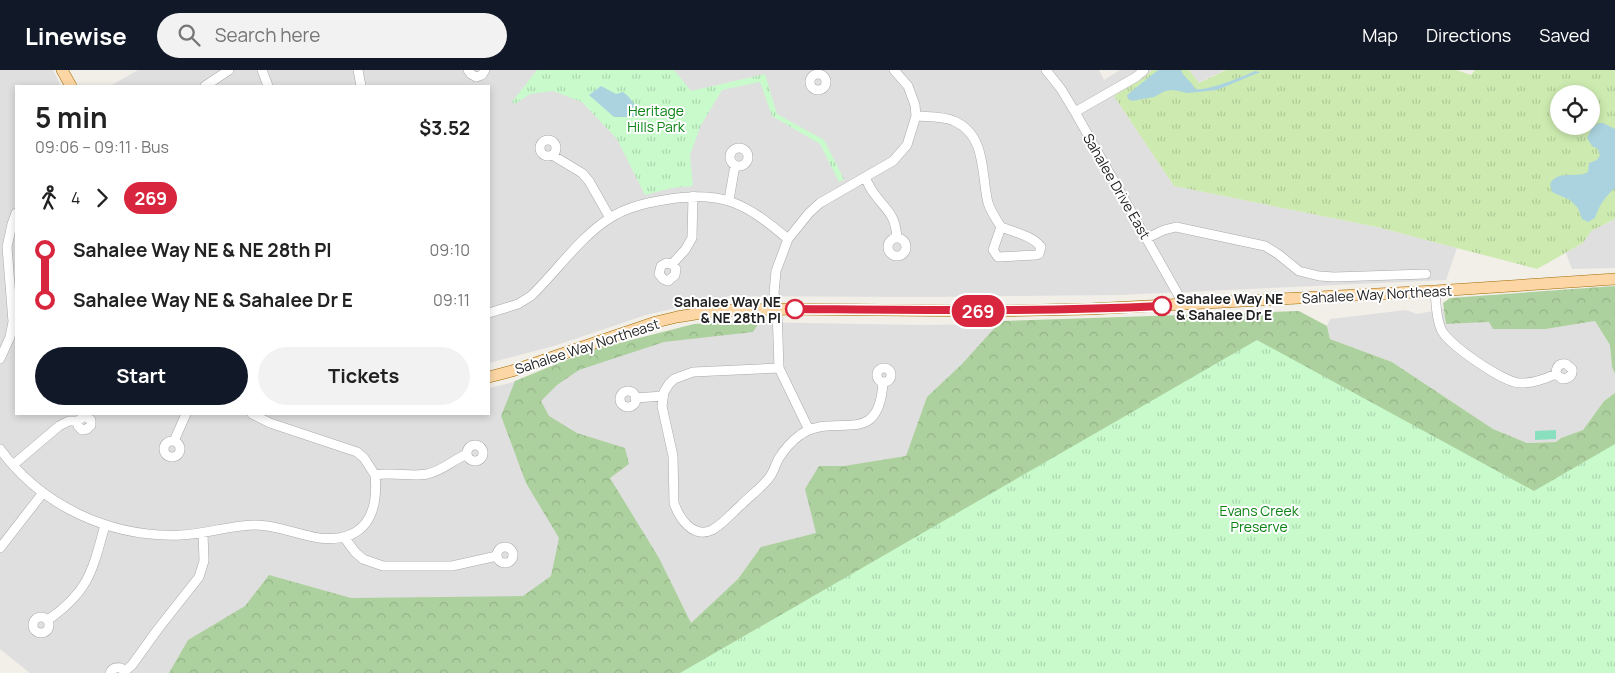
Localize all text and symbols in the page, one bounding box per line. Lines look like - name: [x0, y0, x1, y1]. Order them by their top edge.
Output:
- search box: [157, 13, 507, 58]
- text: Linewise: [25, 19, 127, 52]
- icon: search: [175, 21, 203, 49]
- text: Search here: [215, 22, 320, 48]
- text: Map: [1362, 23, 1398, 47]
- text: Directions: [1426, 23, 1511, 47]
- text: Saved: [1539, 23, 1590, 47]
- map controls: [1550, 85, 1600, 135]
- button: locate: [1550, 85, 1600, 135]
- text: 5 min: [35, 98, 108, 136]
- park label: Heritage Hills Park: [627, 101, 686, 136]
- text: $3.52: [419, 115, 470, 141]
- street label: Sahalee Drive East: [1079, 130, 1155, 243]
- text: 09:06 – 09:11 · Bus: [35, 136, 169, 158]
- icon: walk: [35, 184, 63, 212]
- icon: forward: [88, 184, 116, 212]
- text: 269: [134, 186, 167, 210]
- text: 4: [71, 187, 80, 209]
- text: Sahalee Way NE & NE 28th Pl: [73, 237, 332, 263]
- text: 09:10: [430, 239, 470, 261]
- street label: Sahalee Way Northeast: [1301, 281, 1453, 307]
- text: Sahalee Way NE & Sahalee Dr E: [73, 287, 353, 313]
- text: 09:11: [433, 289, 470, 311]
- place label: Sahalee Way NE & Sahalee Dr E: [1176, 289, 1283, 324]
- place label: Sahalee Way NE & NE 28th Pl: [674, 292, 781, 327]
- line badge: 269: [949, 295, 1007, 327]
- marker: Sahalee Way NE & Sahalee Dr E: [1152, 296, 1172, 316]
- marker: Sahalee Way NE & NE 28th Pl: [785, 299, 805, 319]
- text: 269: [962, 299, 994, 323]
- street label: Sahalee Way Northeast: [512, 314, 662, 378]
- button: Start: [35, 347, 248, 405]
- button: Tickets: [258, 347, 470, 405]
- park label: Evans Creek Preserve: [1219, 501, 1300, 536]

